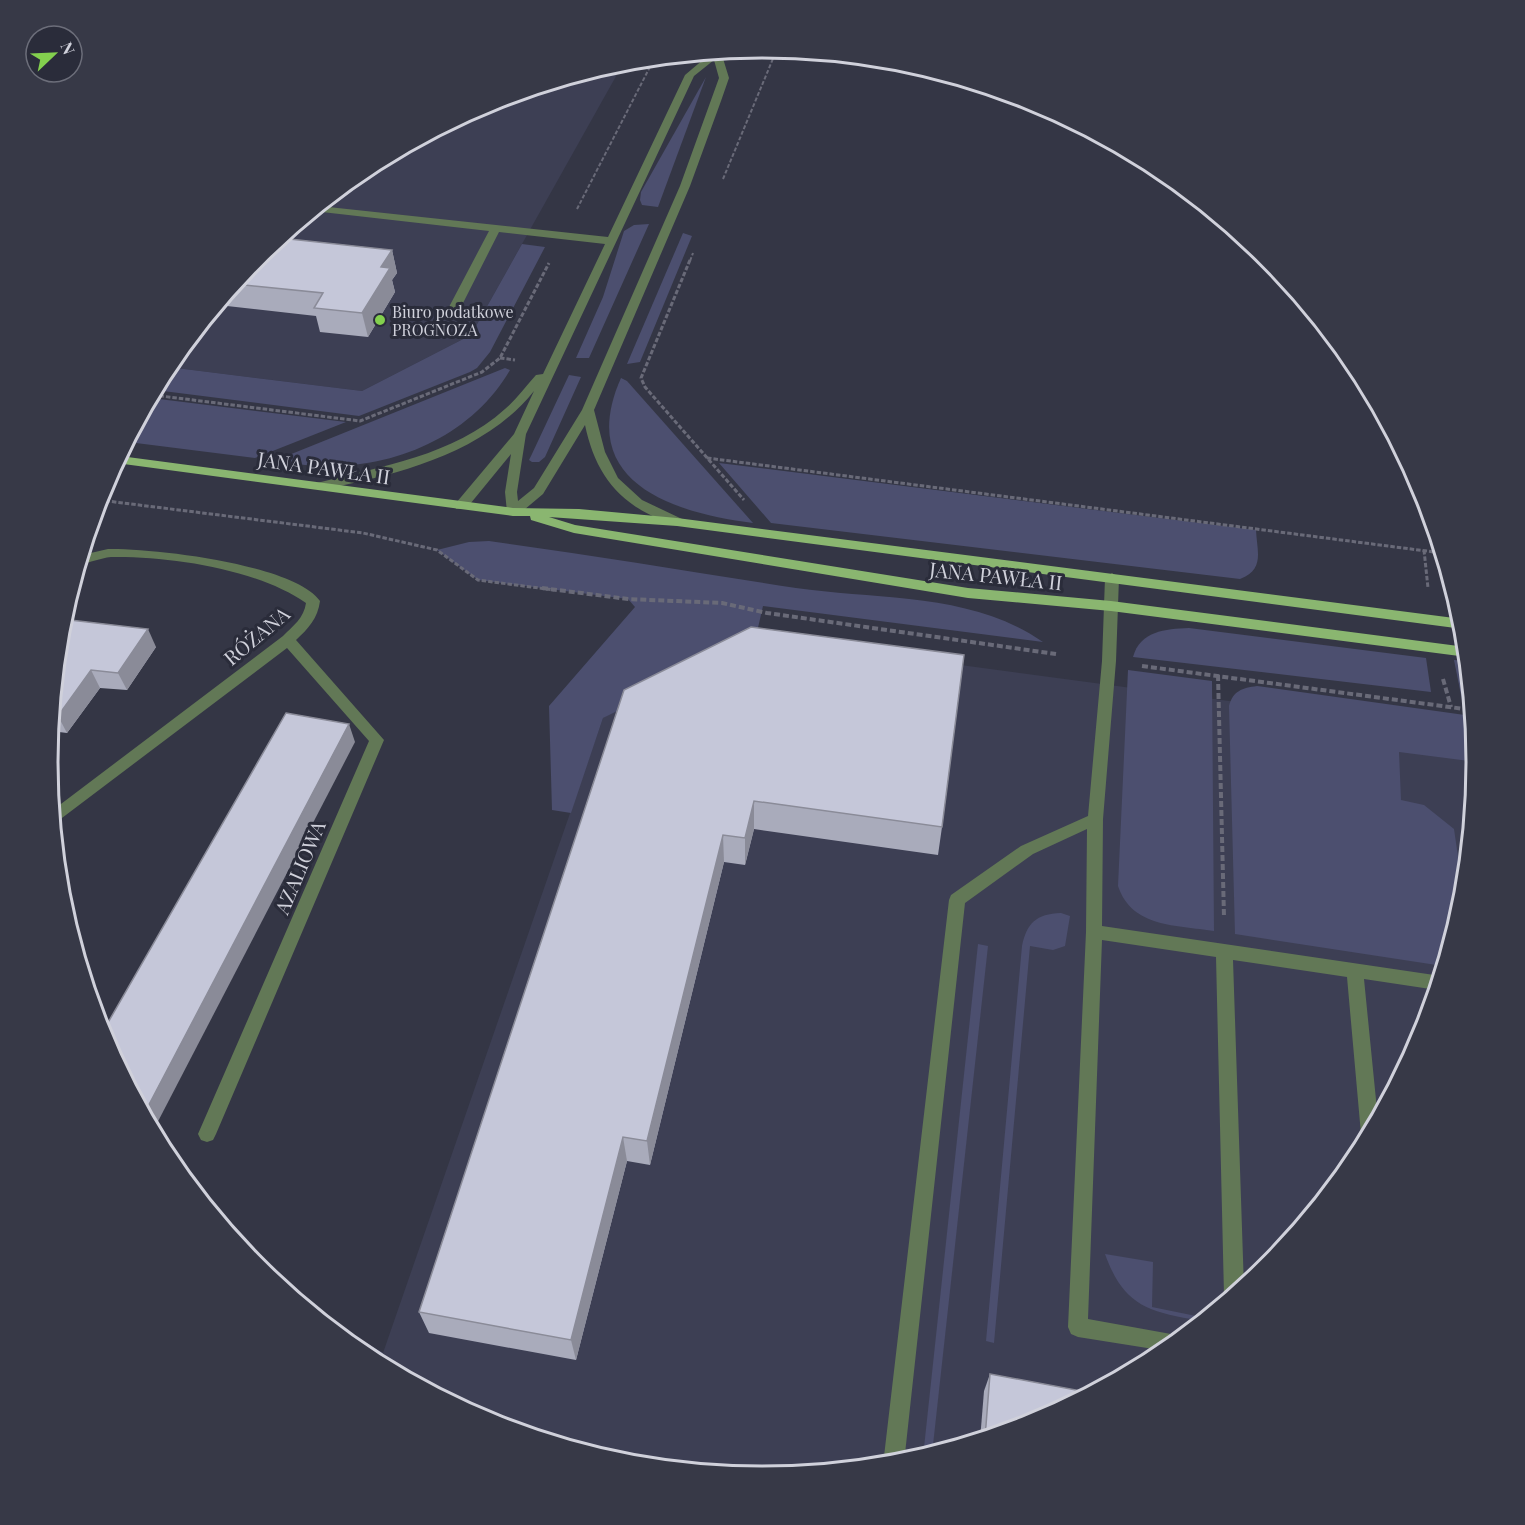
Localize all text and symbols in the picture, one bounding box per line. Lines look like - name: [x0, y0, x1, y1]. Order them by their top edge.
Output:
- north arrow: [24, 24, 84, 84]
- text: N: [56, 39, 80, 58]
- place label: Biuro podatkowe PROGNOZA: [392, 301, 514, 340]
- marker: Biuro podatkowe PROGNOZA: [373, 313, 387, 327]
- street label: JANA PAWŁA II: [255, 444, 392, 490]
- street label: JANA PAWŁA II: [927, 554, 1064, 595]
- street label: RÓŻANA: [217, 599, 295, 671]
- street label: AZALIOWA: [267, 816, 331, 919]

